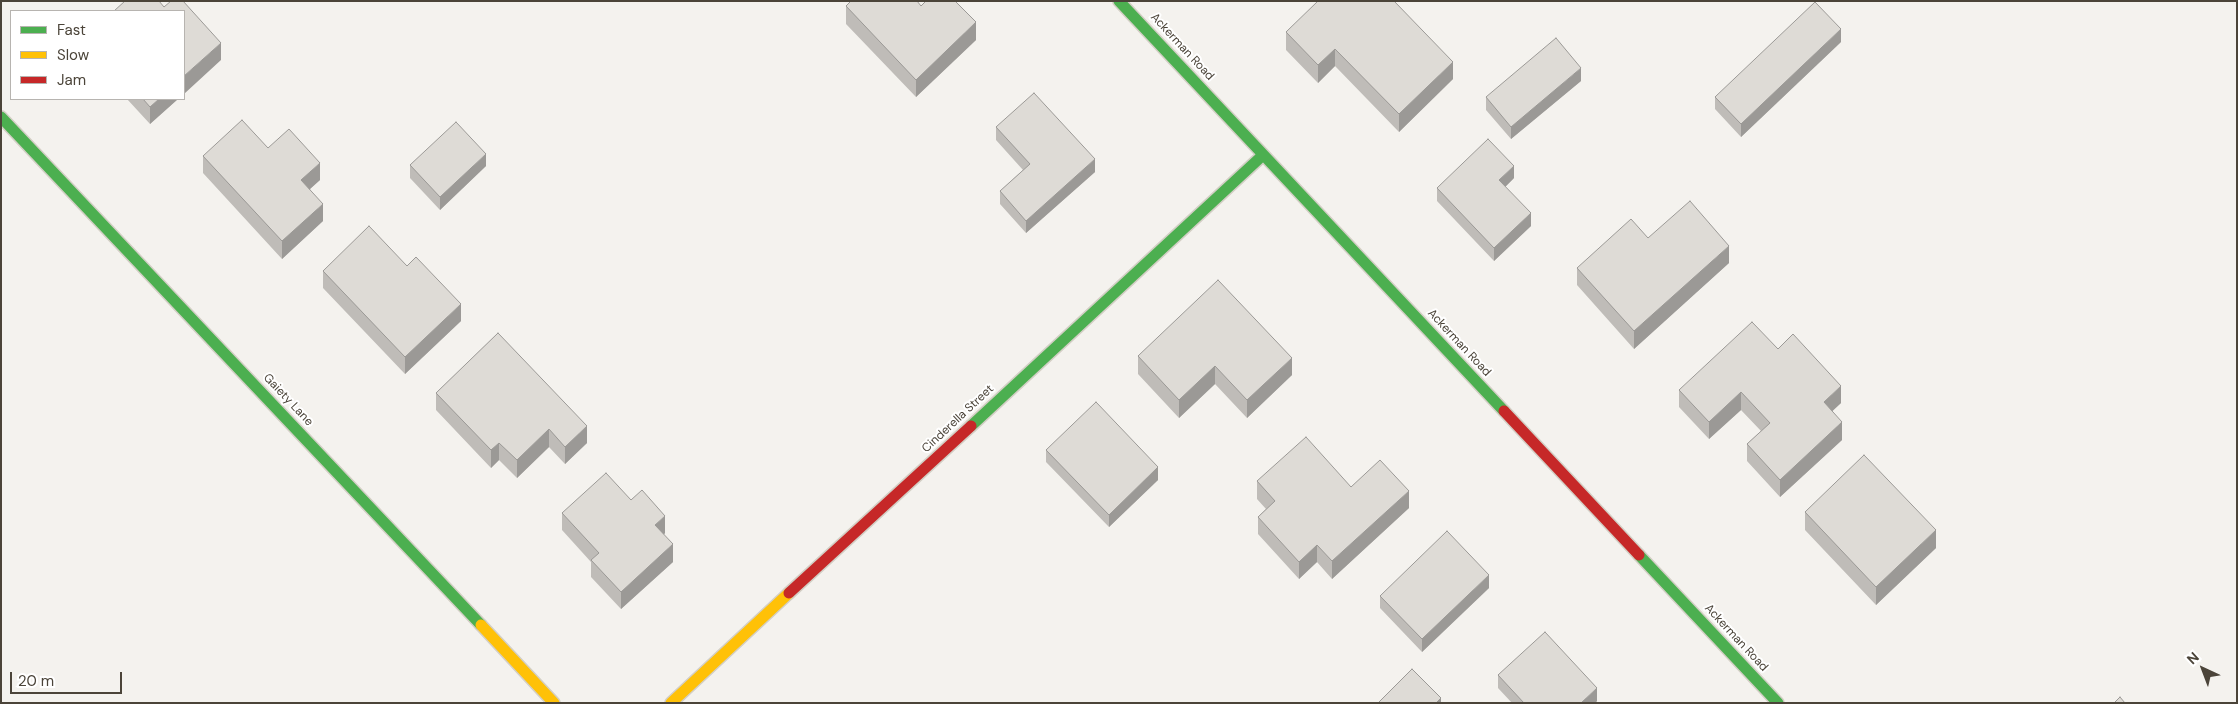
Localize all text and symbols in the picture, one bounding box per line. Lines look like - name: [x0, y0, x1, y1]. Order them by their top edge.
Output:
- legend: [10, 10, 185, 100]
- street label: Ackerman Road: [1147, 10, 1217, 84]
- text: Fast: [57, 20, 86, 40]
- text: Slow: [57, 45, 89, 65]
- text: Jam: [57, 70, 86, 90]
- street label: Ackerman Road: [1424, 306, 1494, 380]
- street label: Gaiety Lane: [260, 371, 316, 429]
- street label: Cinderella Street: [919, 382, 997, 456]
- street label: Ackerman Road: [1701, 601, 1771, 675]
- north arrow: [2178, 644, 2228, 694]
- text: N: [2183, 648, 2203, 668]
- scale bar: [12, 662, 125, 694]
- text: 20 m: [18, 671, 54, 691]

